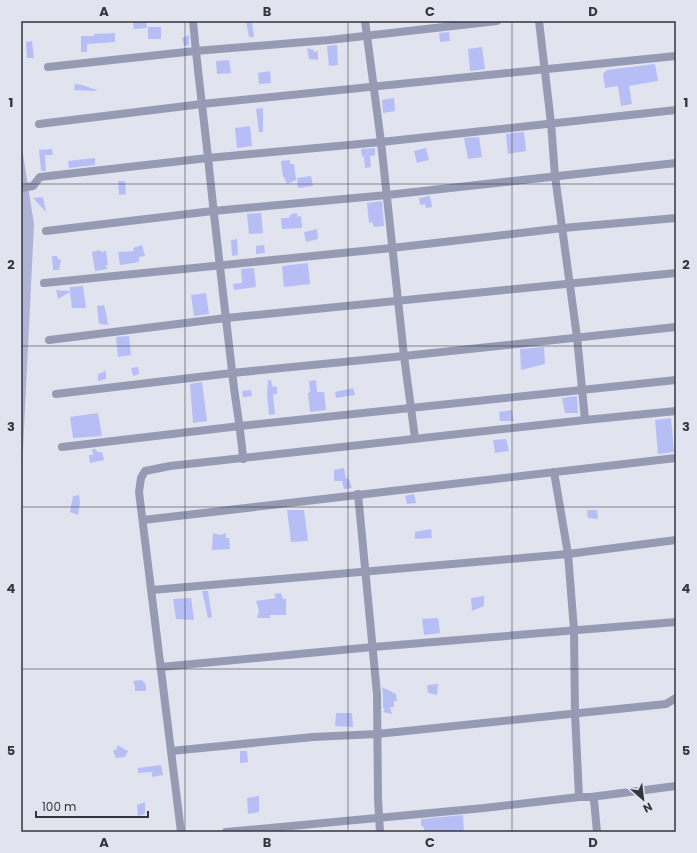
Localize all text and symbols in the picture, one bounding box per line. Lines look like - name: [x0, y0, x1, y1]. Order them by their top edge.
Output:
- text: A: [99, 2, 109, 21]
- text: B: [263, 2, 272, 21]
- text: C: [425, 2, 435, 21]
- text: D: [588, 2, 598, 21]
- text: 1: [9, 93, 13, 112]
- text: 1: [684, 93, 688, 112]
- text: 2: [7, 255, 15, 274]
- text: 2: [682, 255, 690, 274]
- text: 3: [7, 417, 15, 436]
- text: 3: [682, 417, 690, 436]
- text: 4: [7, 579, 16, 598]
- text: 4: [682, 579, 691, 598]
- text: 5: [7, 741, 15, 760]
- text: 5: [682, 741, 690, 760]
- north arrow: [623, 779, 663, 819]
- scale bar: [36, 793, 148, 819]
- text: 100 m: [42, 798, 76, 815]
- text: N: [640, 799, 655, 817]
- text: A: [99, 833, 109, 852]
- text: B: [263, 833, 272, 852]
- text: C: [425, 833, 435, 852]
- text: D: [588, 833, 598, 852]

